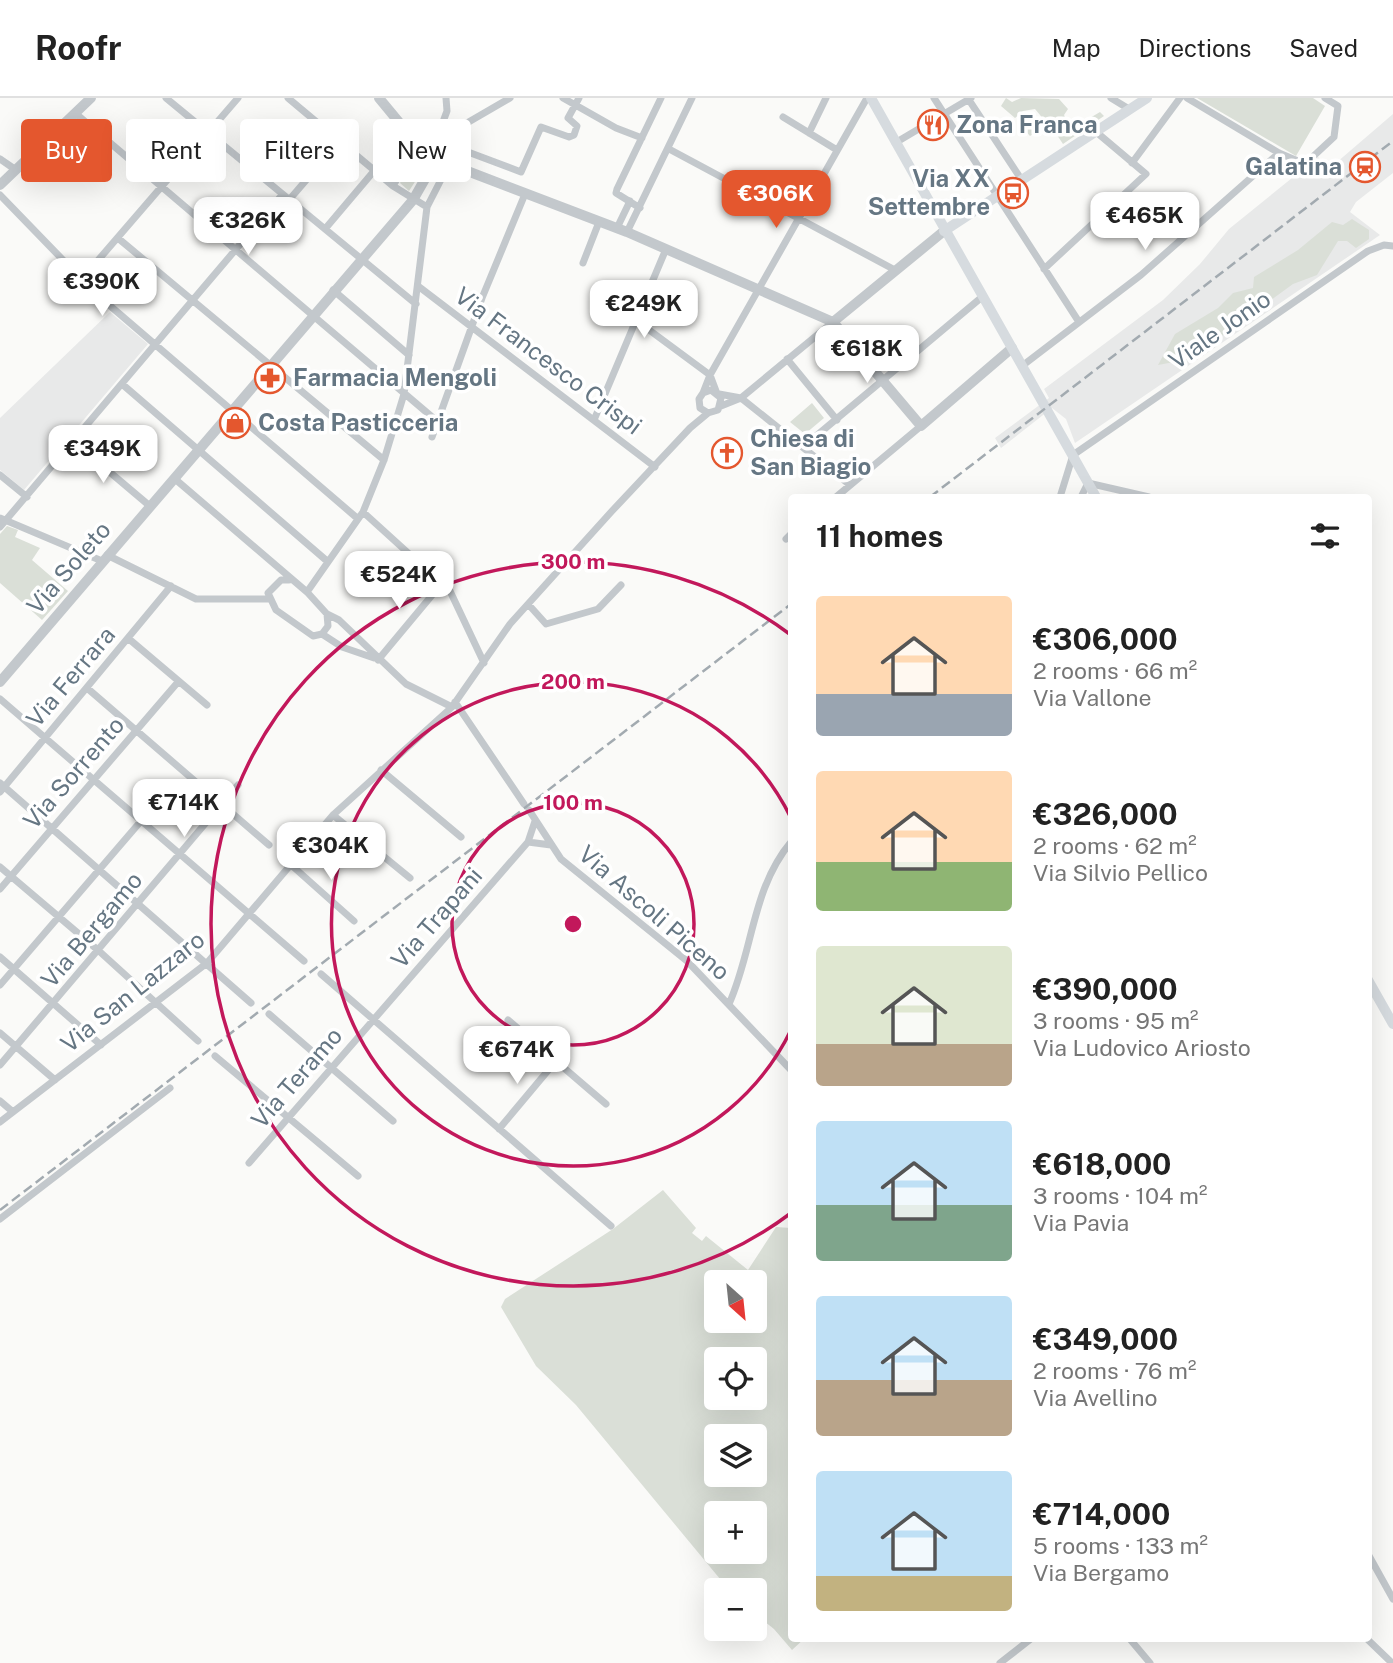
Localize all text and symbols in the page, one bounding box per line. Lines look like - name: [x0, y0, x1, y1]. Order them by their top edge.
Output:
- text: Roofr: [35, 29, 122, 67]
- text: Map: [1052, 34, 1101, 62]
- text: Directions: [1139, 34, 1251, 62]
- text: Saved: [1289, 34, 1358, 62]
- restaurant icon: Zona Franca: [916, 108, 950, 142]
- place label: Zona Franca: [956, 110, 1098, 138]
- chip: Buy: [21, 119, 112, 182]
- chip: Rent: [126, 119, 226, 182]
- chip: Filters: [240, 119, 359, 182]
- chip: New: [373, 119, 471, 182]
- station icon: Galatina: [1348, 150, 1382, 184]
- place label: Galatina: [1245, 152, 1342, 180]
- place label: Via XX Settembre: [868, 164, 990, 220]
- pin: €306K: [727, 170, 825, 230]
- bus stop icon: Via XX Settembre: [996, 176, 1030, 210]
- text: €306K: [738, 179, 814, 206]
- pin: €465K: [1096, 192, 1194, 252]
- pin: €326K: [199, 198, 297, 257]
- text: €465K: [1106, 201, 1184, 228]
- text: €326K: [210, 206, 286, 233]
- pin: €390K: [53, 258, 151, 318]
- text: €390K: [64, 267, 140, 294]
- pin: €249K: [595, 280, 693, 340]
- street label: Via Francesco Crispi: [450, 281, 648, 440]
- street label: Viale Jonio: [1163, 284, 1276, 374]
- text: €249K: [606, 289, 682, 316]
- pin: €618K: [818, 326, 916, 385]
- text: €618K: [831, 334, 903, 361]
- pharmacy icon: Farmacia Mengoli: [253, 361, 287, 395]
- place label: Farmacia Mengoli: [293, 363, 497, 391]
- shop icon: Costa Pasticceria: [218, 406, 252, 440]
- place label: Costa Pasticceria: [258, 408, 458, 436]
- place label: Chiesa di San Biagio: [750, 424, 871, 480]
- pin: €349K: [54, 426, 152, 485]
- text: €349K: [65, 434, 141, 461]
- church icon: Chiesa di San Biagio: [710, 436, 744, 470]
- street label: Via Soleto: [21, 515, 116, 619]
- icon: filters: [1306, 517, 1344, 555]
- text: 11 homes: [816, 518, 943, 554]
- text: 300 m: [541, 549, 605, 574]
- pin: €524K: [350, 552, 448, 611]
- text: €524K: [361, 560, 437, 587]
- street label: Via Ferrara: [20, 620, 120, 732]
- text: €306,000: [1033, 621, 1178, 657]
- icon: home: [872, 624, 956, 708]
- text: 2 rooms · 66 m²: [1033, 657, 1197, 684]
- text: 200 m: [541, 669, 605, 694]
- text: Via Vallone: [1033, 684, 1151, 711]
- street label: Via Sorrento: [17, 711, 129, 834]
- pin: €714K: [135, 780, 233, 839]
- text: €714K: [148, 788, 220, 815]
- text: 100 m: [543, 790, 603, 815]
- text: €326,000: [1033, 796, 1178, 832]
- icon: home: [872, 799, 956, 883]
- pin: €304K: [282, 822, 380, 882]
- text: €304K: [293, 831, 369, 858]
- text: 2 rooms · 62 m²: [1033, 832, 1197, 859]
- street label: Via Ascoli Piceno: [574, 839, 736, 985]
- text: Via Silvio Pellico: [1033, 859, 1208, 886]
- street label: Via Trapani: [385, 861, 488, 973]
- street label: Via Bergamo: [35, 866, 148, 993]
- centre of rings: [561, 912, 585, 936]
- street label: Via San Lazzaro: [55, 925, 210, 1058]
- text: €390,000: [1033, 971, 1178, 1007]
- icon: home: [872, 974, 956, 1058]
- text: 3 rooms · 95 m²: [1033, 1007, 1199, 1034]
- street label: Via Teramo: [245, 1021, 347, 1133]
- pin: €674K: [468, 1026, 566, 1086]
- text: Via Ludovico Ariosto: [1033, 1034, 1251, 1061]
- text: €674K: [479, 1035, 555, 1062]
- text: €618,000: [1033, 1146, 1171, 1182]
- icon: home: [872, 1149, 956, 1233]
- text: 3 rooms · 104 m²: [1033, 1182, 1207, 1209]
- text: Via Pavia: [1033, 1209, 1129, 1236]
- north arrow: [704, 1270, 766, 1334]
- map controls: [704, 1270, 767, 1641]
- text: €349,000: [1033, 1321, 1178, 1357]
- icon: home: [872, 1324, 956, 1408]
- button: locate: [704, 1347, 767, 1410]
- text: 2 rooms · 76 m²: [1033, 1357, 1196, 1384]
- text: Via Avellino: [1033, 1384, 1157, 1411]
- button: layers: [704, 1424, 767, 1487]
- text: €714,000: [1033, 1496, 1170, 1532]
- icon: home: [872, 1499, 956, 1583]
- button: +: [704, 1501, 767, 1564]
- text: 5 rooms · 133 m²: [1033, 1532, 1208, 1559]
- text: Via Bergamo: [1033, 1559, 1169, 1586]
- button: −: [704, 1578, 767, 1641]

